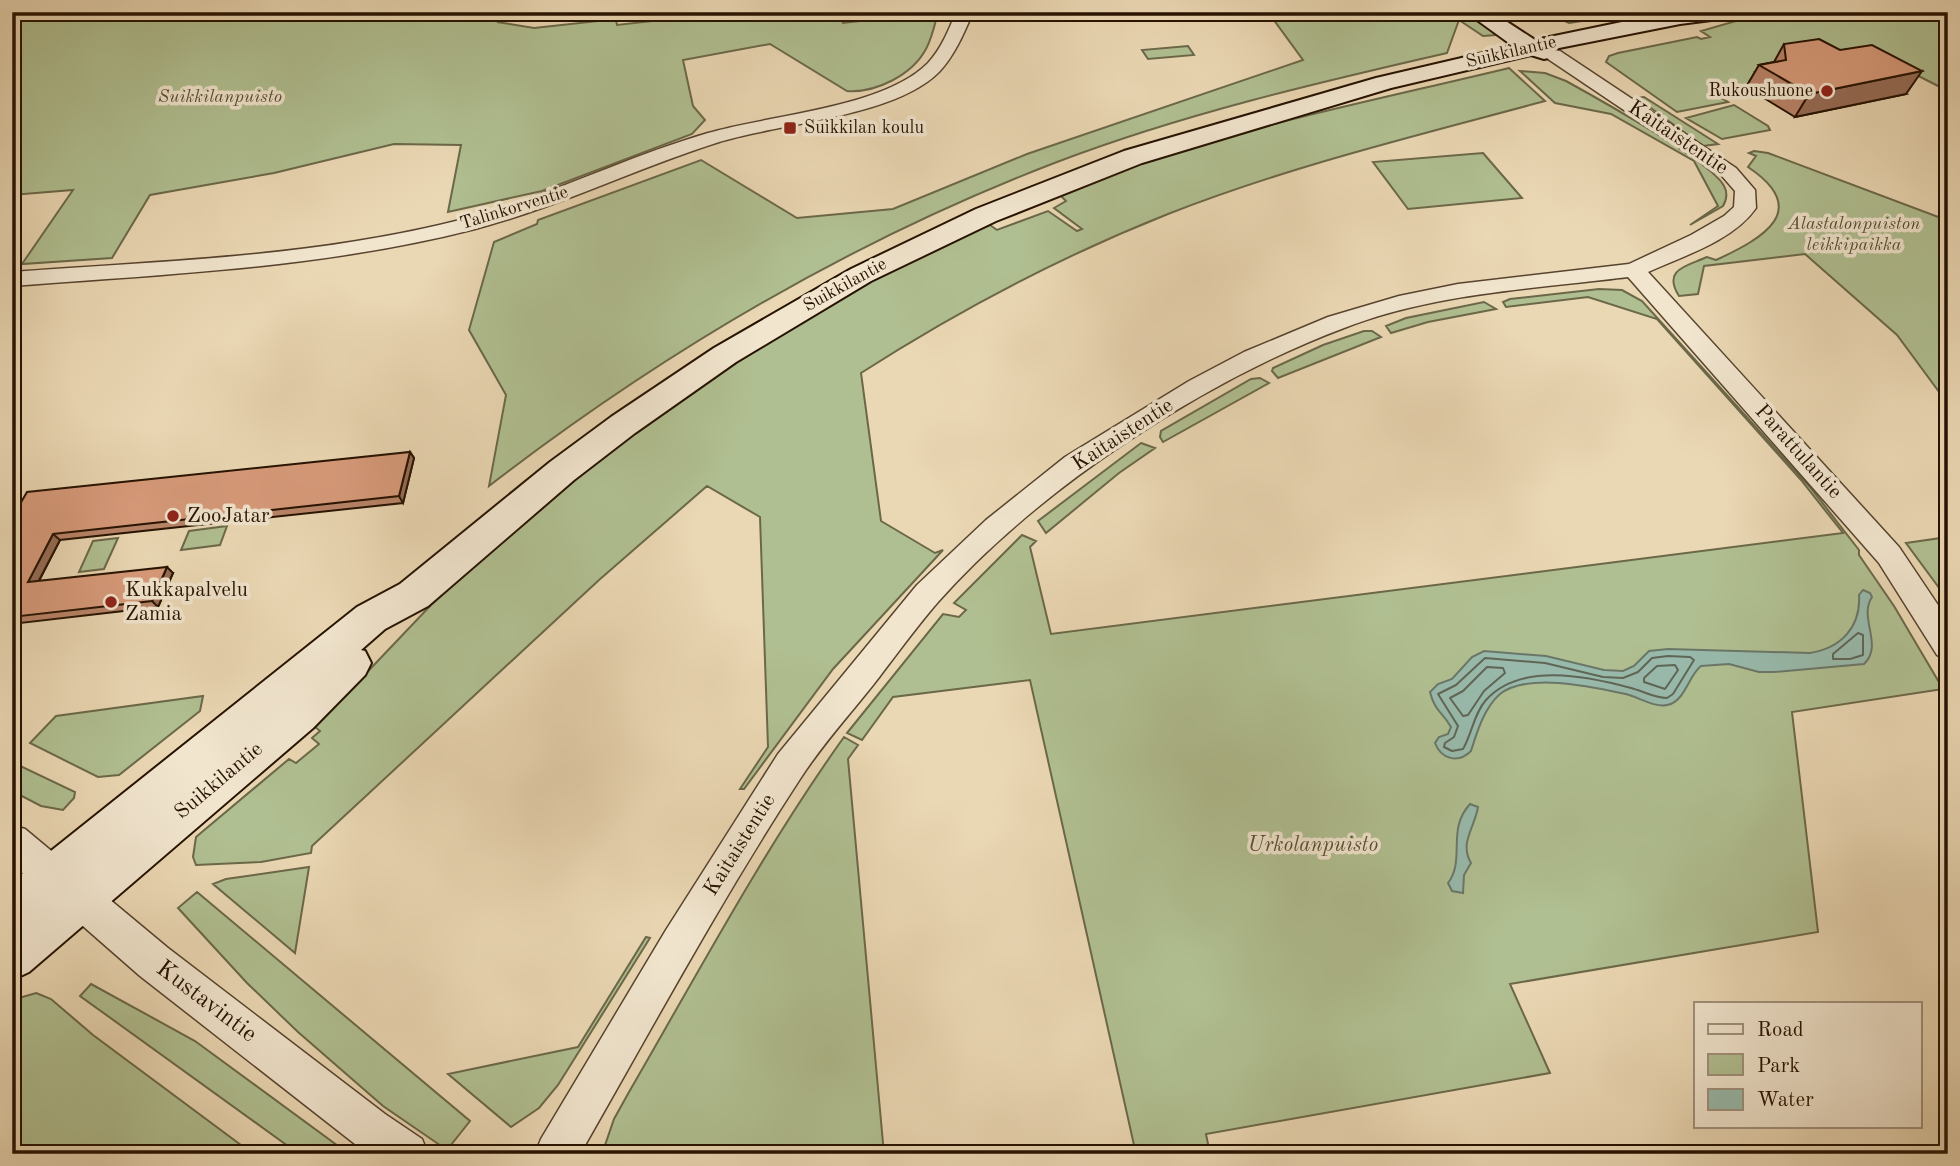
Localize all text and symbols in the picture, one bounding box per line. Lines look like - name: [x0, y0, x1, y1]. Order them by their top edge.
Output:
- street label: Suikkilantie: [1464, 33, 1558, 71]
- place label: Rukoushuone: [1708, 82, 1813, 100]
- marker: Rukoushuone: [1819, 83, 1835, 99]
- park label: Suikkilanpuisto: [158, 88, 282, 106]
- street label: Kaitaistentie: [1624, 97, 1732, 179]
- place label: Suikkilan koulu: [804, 119, 924, 137]
- marker: Suikkilan koulu: [782, 120, 798, 136]
- street label: Talinkorventie: [458, 183, 570, 233]
- park label: Alastalonpuiston leikkipaikka: [1787, 215, 1920, 254]
- street label: Suikkilantie: [800, 255, 890, 315]
- street label: Kaitaistentie: [1069, 395, 1177, 475]
- street label: Parattulantie: [1750, 401, 1846, 503]
- place label: ZooJatar: [187, 506, 270, 527]
- marker: ZooJatar: [165, 508, 181, 524]
- place label: Kukkapalvelu Zamia: [125, 580, 248, 625]
- marker: Kukkapalvelu Zamia: [103, 594, 119, 610]
- street label: Suikkilantie: [171, 738, 267, 824]
- street label: Kaitaistentie: [701, 790, 779, 900]
- park label: Urkolanpuisto: [1248, 835, 1378, 856]
- street label: Kustavintie: [151, 957, 261, 1047]
- legend: [1694, 1002, 1922, 1128]
- text: Road: [1757, 1020, 1804, 1041]
- text: Park: [1757, 1056, 1800, 1077]
- text: Water: [1757, 1090, 1814, 1111]

